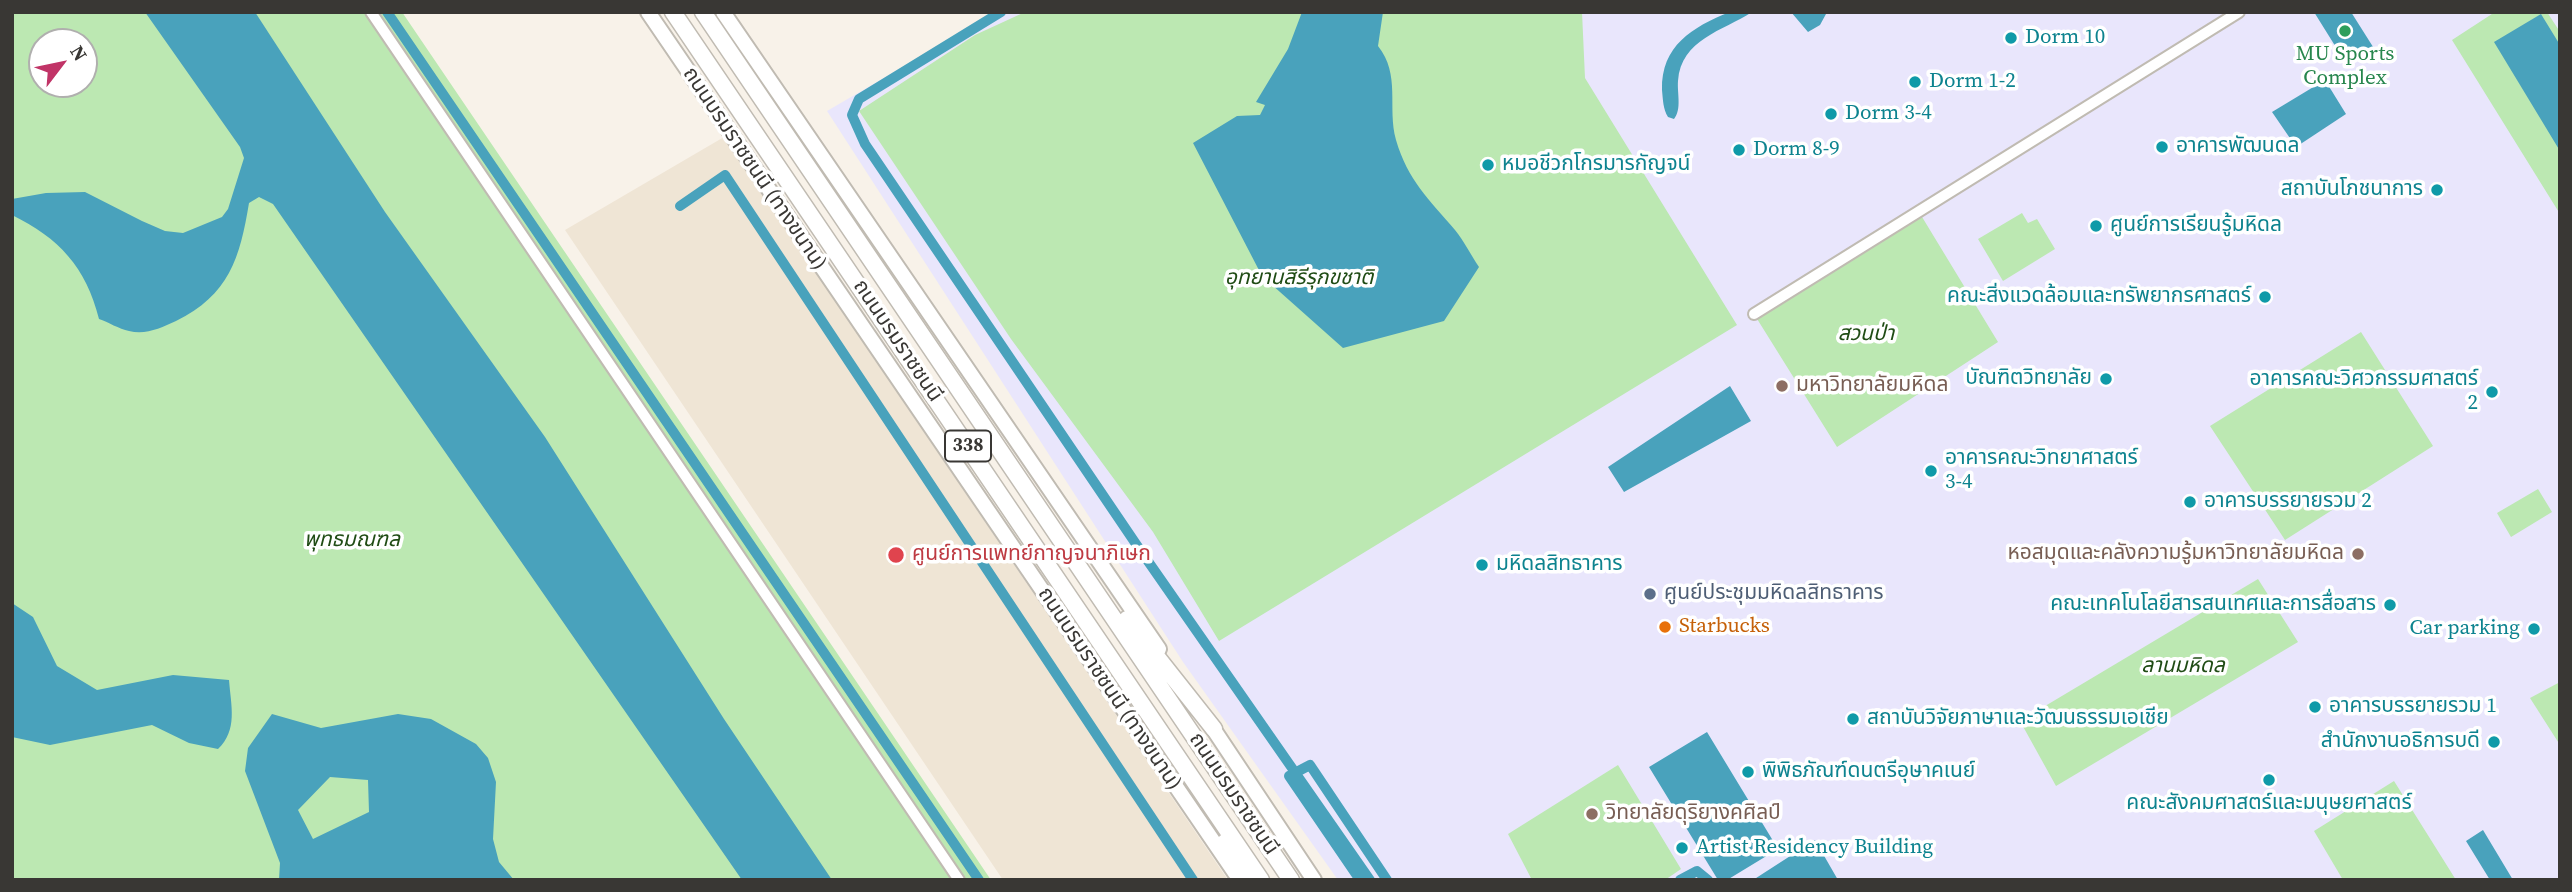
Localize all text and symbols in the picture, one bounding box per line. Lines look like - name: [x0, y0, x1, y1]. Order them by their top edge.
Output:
- marker: MU Sports Complex: [2337, 23, 2353, 39]
- place label: Dorm 10: [2025, 25, 2105, 51]
- north arrow: [28, 28, 98, 98]
- marker: Dorm 10: [2003, 30, 2019, 46]
- text: N: [64, 40, 94, 66]
- place label: MU Sports Complex: [2296, 42, 2394, 92]
- street label: ถนนบรมราชชนนี (ทางขนาน): [677, 63, 831, 275]
- place label: Dorm 1-2: [1929, 69, 2016, 95]
- marker: Dorm 1-2: [1907, 74, 1923, 90]
- place label: Dorm 3-4: [1845, 101, 1932, 127]
- marker: Dorm 3-4: [1823, 106, 1839, 122]
- place label: อาคารพัฒนดล: [2176, 134, 2300, 160]
- place label: Dorm 8-9: [1753, 137, 1840, 163]
- marker: อาคารพัฒนดล: [2154, 139, 2170, 155]
- marker: Dorm 8-9: [1731, 142, 1747, 158]
- place label: หมอชีวกโกรมารกัญจน์: [1502, 152, 1690, 178]
- marker: หมอชีวกโกรมารกัญจน์: [1480, 157, 1496, 173]
- place label: สถาบันโภชนาการ: [2281, 177, 2423, 203]
- marker: สถาบันโภชนาการ: [2429, 182, 2445, 198]
- place label: ศูนย์การเรียนรู้มหิดล: [2110, 213, 2282, 239]
- marker: ศูนย์การเรียนรู้มหิดล: [2088, 218, 2104, 234]
- park label: อุทยานสิรีรุกขชาติ: [1225, 266, 1373, 292]
- street label: ถนนบรมราชชนนี: [847, 275, 947, 407]
- place label: คณะสิ่งแวดล้อมและทรัพยากรศาสตร์: [1947, 284, 2251, 310]
- marker: คณะสิ่งแวดล้อมและทรัพยากรศาสตร์: [2257, 289, 2273, 305]
- park label: สวนป่า: [1838, 322, 1894, 348]
- place label: บัณฑิตวิทยาลัย: [1965, 366, 2092, 392]
- place label: อาคารคณะวิศวกรรมศาสตร์ 2: [2249, 367, 2478, 417]
- marker: บัณฑิตวิทยาลัย: [2098, 371, 2114, 387]
- place label: มหาวิทยาลัยมหิดล: [1796, 373, 1948, 399]
- marker: มหาวิทยาลัยมหิดล: [1774, 378, 1790, 394]
- marker: อาคารคณะวิศวกรรมศาสตร์ 2: [2484, 384, 2500, 400]
- road number: 338: [945, 430, 991, 462]
- place label: อาคารคณะวิทยาศาสตร์ 3-4: [1945, 446, 2138, 496]
- marker: อาคารคณะวิทยาศาสตร์ 3-4: [1923, 463, 1939, 479]
- place label: อาคารบรรยายรวม 2: [2204, 489, 2372, 515]
- marker: อาคารบรรยายรวม 2: [2182, 494, 2198, 510]
- park label: พุทธมณฑล: [304, 528, 400, 554]
- place label: หอสมุดและคลังความรู้มหาวิทยาลัยมหิดล: [2007, 541, 2344, 567]
- place label: ศูนย์การแพทย์กาญจนาภิเษก: [912, 542, 1151, 568]
- marker: ศูนย์การแพทย์กาญจนาภิเษก: [886, 545, 906, 565]
- marker: หอสมุดและคลังความรู้มหาวิทยาลัยมหิดล: [2350, 546, 2366, 562]
- place label: มหิดลสิทธาคาร: [1496, 552, 1623, 578]
- marker: มหิดลสิทธาคาร: [1474, 557, 1490, 573]
- place label: ศูนย์ประชุมมหิดลสิทธาคาร: [1664, 581, 1884, 607]
- street label: ถนนบรมราชชนนี (ทางขนาน): [1032, 583, 1186, 795]
- marker: ศูนย์ประชุมมหิดลสิทธาคาร: [1642, 586, 1658, 602]
- place label: คณะเทคโนโลยีสารสนเทศและการสื่อสาร: [2050, 592, 2376, 618]
- marker: คณะเทคโนโลยีสารสนเทศและการสื่อสาร: [2382, 597, 2398, 613]
- place label: Starbucks: [1679, 614, 1770, 640]
- place label: Car parking: [2410, 616, 2520, 642]
- marker: Starbucks: [1657, 619, 1673, 635]
- marker: Car parking: [2526, 621, 2542, 637]
- park label: ลานมหิดล: [2141, 654, 2225, 680]
- place label: อาคารบรรยายรวม 1: [2329, 694, 2497, 720]
- marker: อาคารบรรยายรวม 1: [2307, 699, 2323, 715]
- place label: สถาบันวิจัยภาษาและวัฒนธรรมเอเชีย: [1867, 706, 2169, 732]
- marker: สถาบันวิจัยภาษาและวัฒนธรรมเอเชีย: [1845, 711, 1861, 727]
- street label: ถนนบรมราชชนนี: [1183, 728, 1283, 860]
- place label: สำนักงานอธิการบดี: [2321, 729, 2480, 755]
- marker: สำนักงานอธิการบดี: [2486, 734, 2502, 750]
- place label: พิพิธภัณฑ์ดนตรีอุษาคเนย์: [1762, 759, 1975, 785]
- marker: พิพิธภัณฑ์ดนตรีอุษาคเนย์: [1740, 764, 1756, 780]
- marker: คณะสังคมศาสตร์และมนุษยศาสตร์: [2261, 772, 2277, 788]
- place label: คณะสังคมศาสตร์และมนุษยศาสตร์: [2126, 791, 2412, 817]
- place label: วิทยาลัยดุริยางคศิลป์: [1606, 801, 1781, 827]
- marker: วิทยาลัยดุริยางคศิลป์: [1584, 806, 1600, 822]
- place label: Artist Residency Building: [1696, 835, 1933, 861]
- marker: Artist Residency Building: [1674, 840, 1690, 856]

